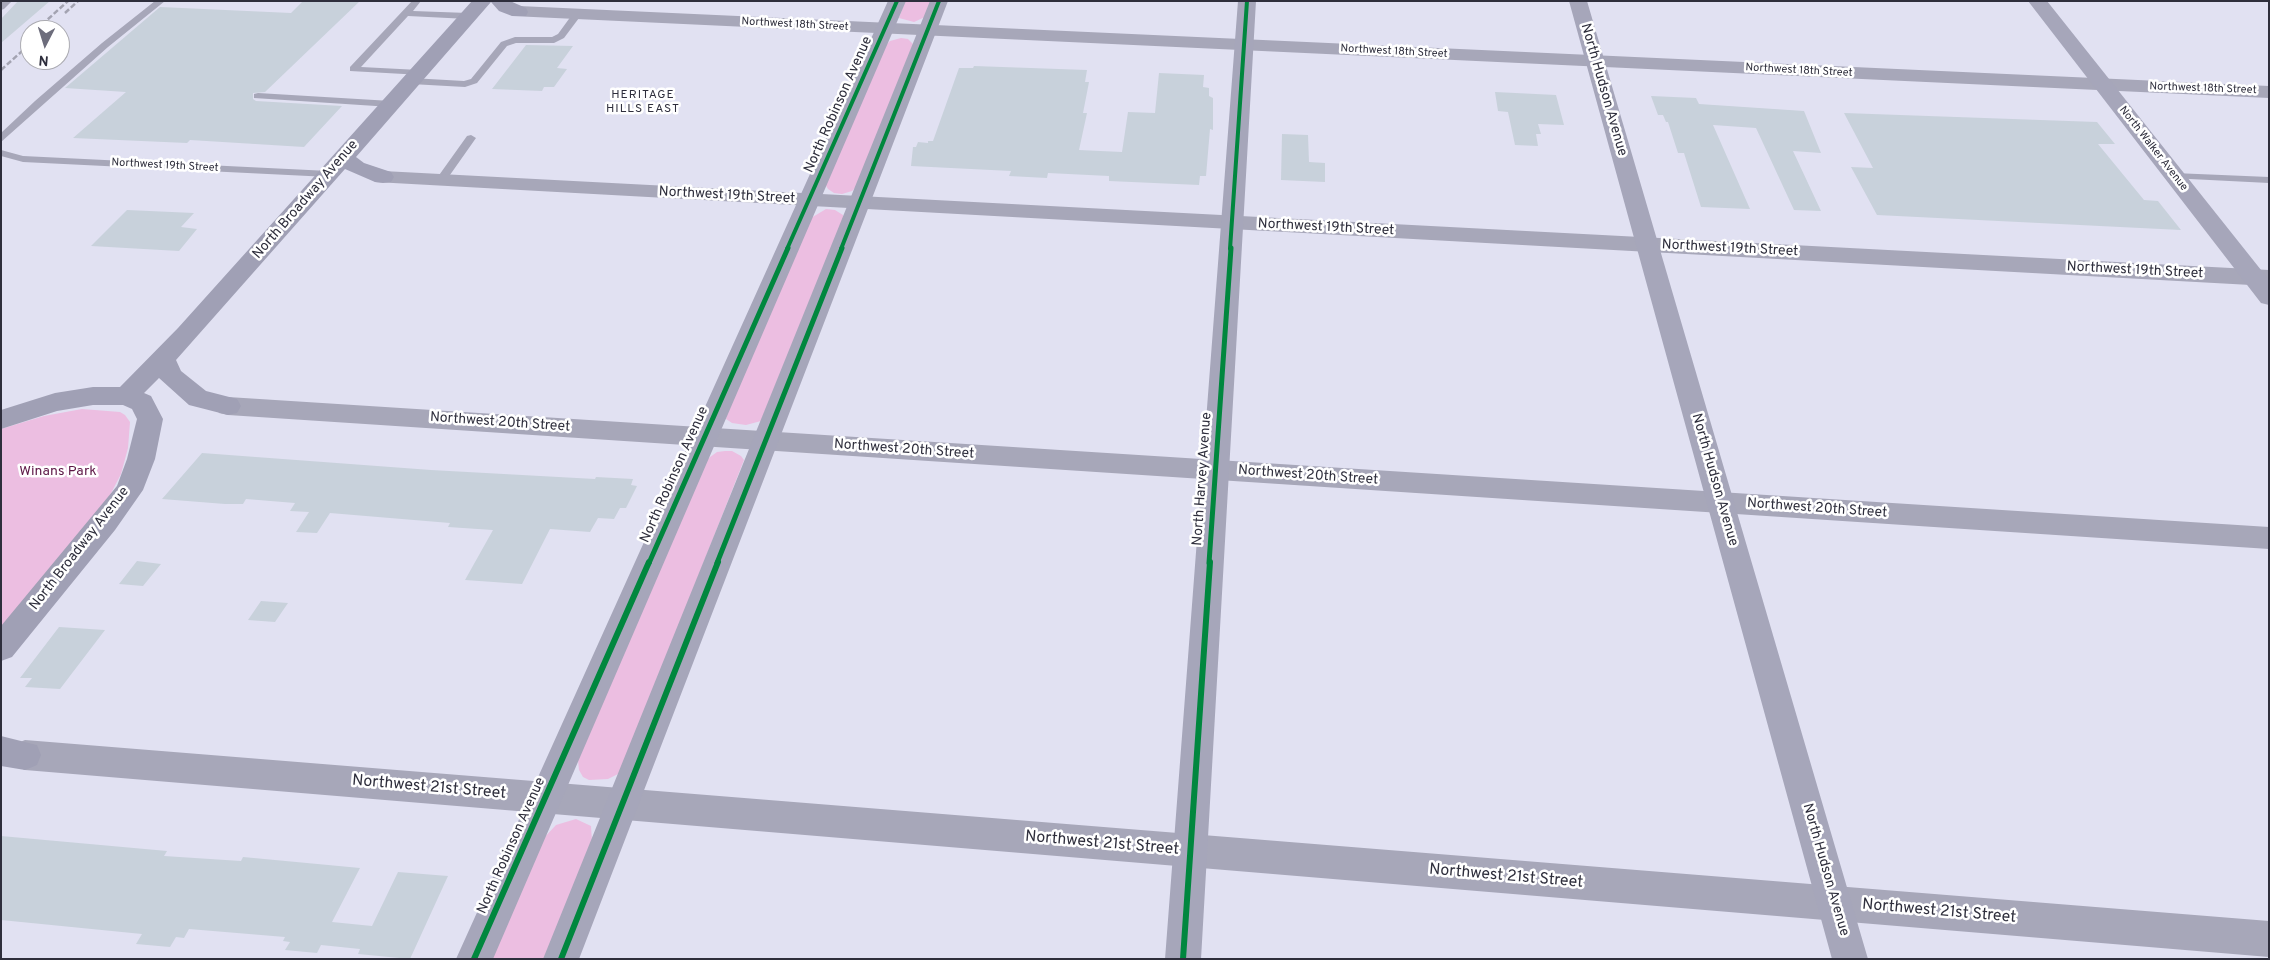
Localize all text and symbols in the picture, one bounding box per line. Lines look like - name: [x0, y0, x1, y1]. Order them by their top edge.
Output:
- street label: Northwest 18th Street: [741, 16, 849, 34]
- north arrow: [20, 20, 70, 70]
- street label: North Hudson Avenue: [1576, 22, 1630, 158]
- street label: North Robinson Avenue: [801, 34, 877, 176]
- street label: Northwest 18th Street: [1340, 43, 1448, 61]
- text: N: [38, 51, 49, 68]
- street label: Northwest 18th Street: [1745, 62, 1853, 80]
- street label: Northwest 18th Street: [2149, 81, 2257, 97]
- district label: HERITAGE HILLS EAST: [605, 89, 681, 117]
- street label: North Walker Avenue: [2116, 104, 2190, 194]
- street label: North Broadway Avenue: [250, 137, 362, 263]
- street label: Northwest 19th Street: [111, 157, 219, 175]
- street label: Northwest 19th Street: [658, 184, 796, 208]
- street label: Northwest 19th Street: [1257, 216, 1395, 240]
- street label: Northwest 19th Street: [1661, 237, 1799, 261]
- street label: Northwest 19th Street: [2066, 259, 2204, 283]
- street label: North Robinson Avenue: [637, 404, 713, 546]
- street label: Northwest 20th Street: [429, 410, 571, 436]
- street label: North Harvey Avenue: [1190, 412, 1216, 546]
- street label: North Hudson Avenue: [1687, 412, 1741, 548]
- street label: Northwest 20th Street: [833, 437, 975, 463]
- street label: Northwest 20th Street: [1237, 463, 1379, 489]
- park label: Winans Park: [19, 464, 97, 480]
- street label: North Broadway Avenue: [27, 484, 133, 614]
- street label: Northwest 20th Street: [1746, 496, 1888, 522]
- street label: Northwest 21st Street: [351, 772, 507, 804]
- street label: North Robinson Avenue: [474, 775, 550, 917]
- street label: North Hudson Avenue: [1798, 802, 1852, 938]
- street label: Northwest 21st Street: [1024, 828, 1180, 860]
- street label: Northwest 21st Street: [1428, 861, 1584, 893]
- street label: Northwest 21st Street: [1861, 896, 2017, 928]

